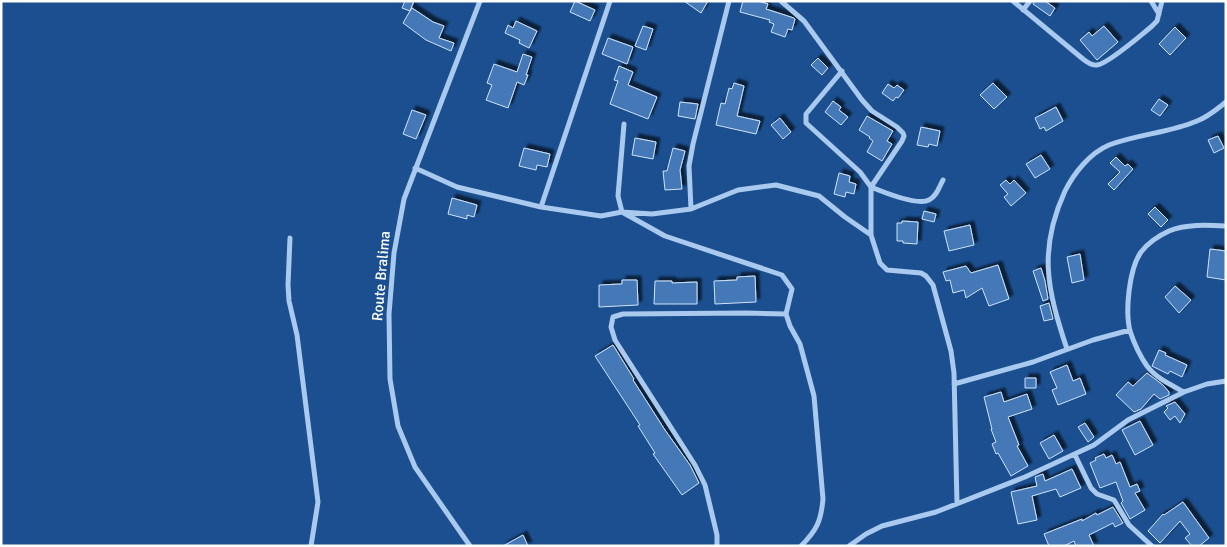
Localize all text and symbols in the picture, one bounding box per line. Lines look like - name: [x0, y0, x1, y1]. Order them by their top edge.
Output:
- street label: Route Bralima: [368, 230, 394, 322]

